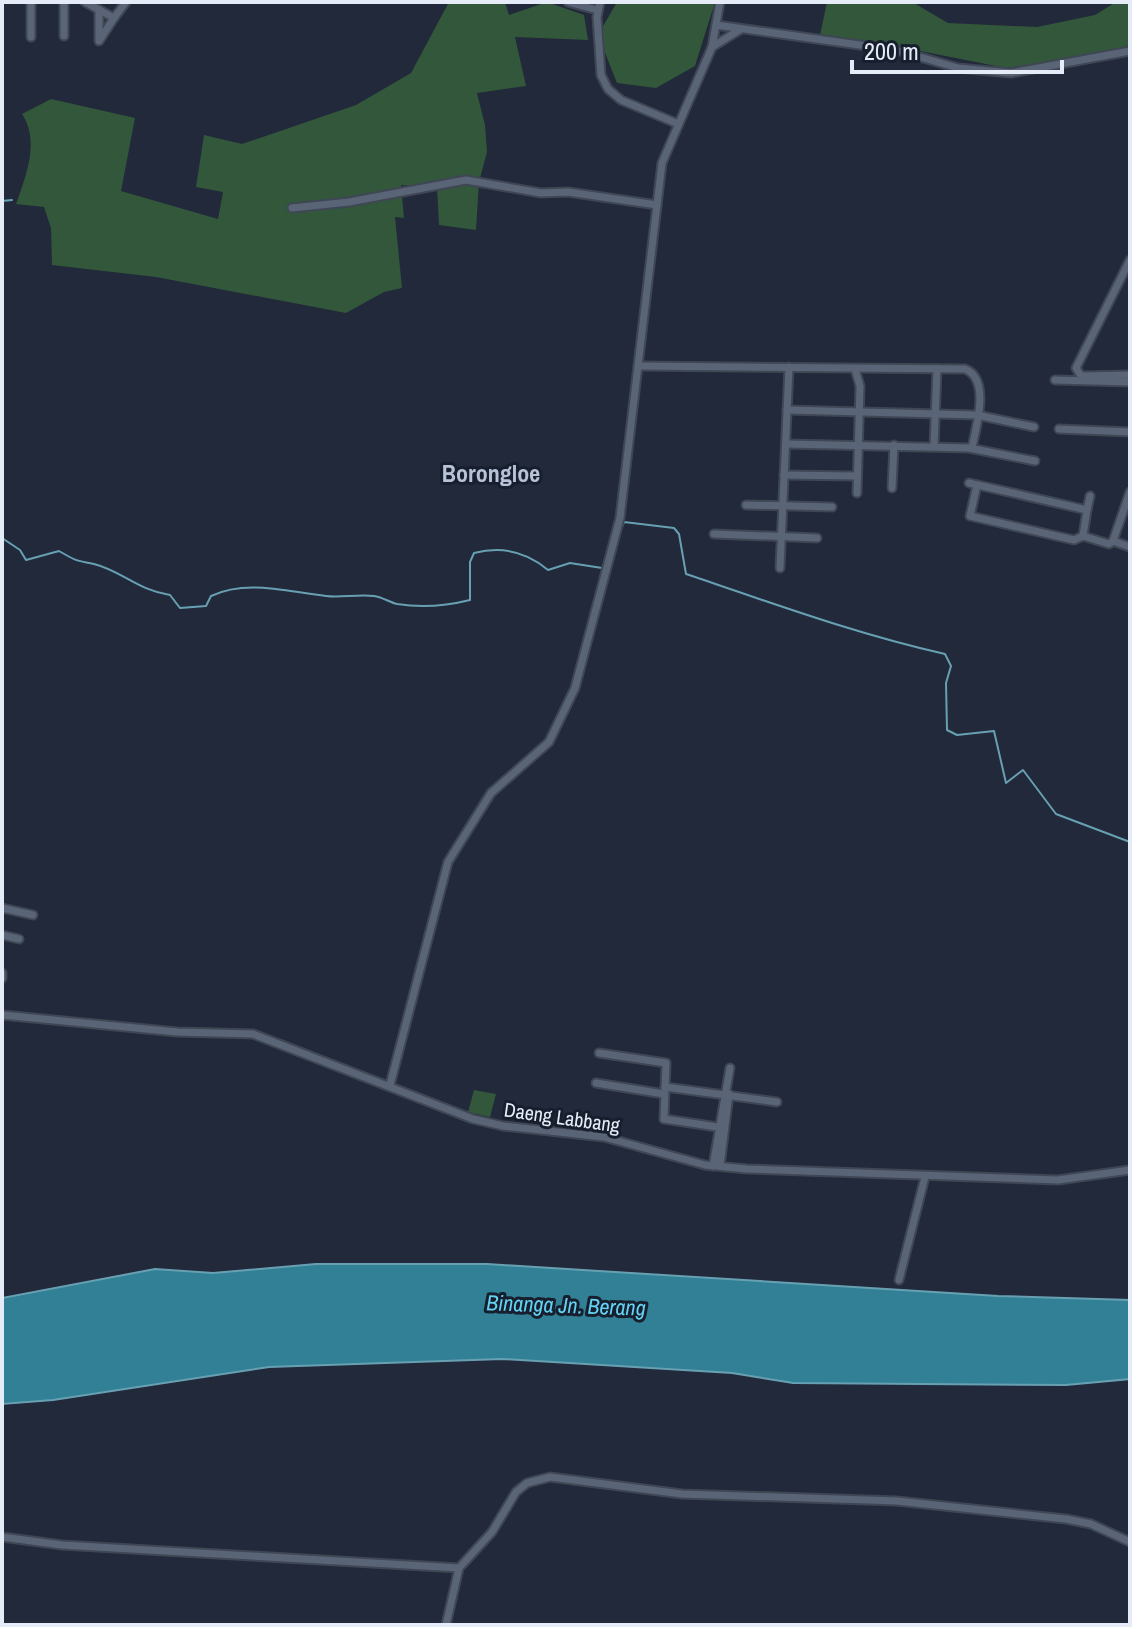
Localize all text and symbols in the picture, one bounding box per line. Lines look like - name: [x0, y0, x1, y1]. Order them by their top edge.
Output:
- scale bar: [852, 24, 1062, 74]
- text: 200 m: [864, 35, 919, 67]
- district label: Borongloe: [442, 457, 540, 489]
- street label: Daeng Labbang: [502, 1096, 622, 1138]
- water label: Binanga Jn. Berang: [486, 1287, 646, 1323]

